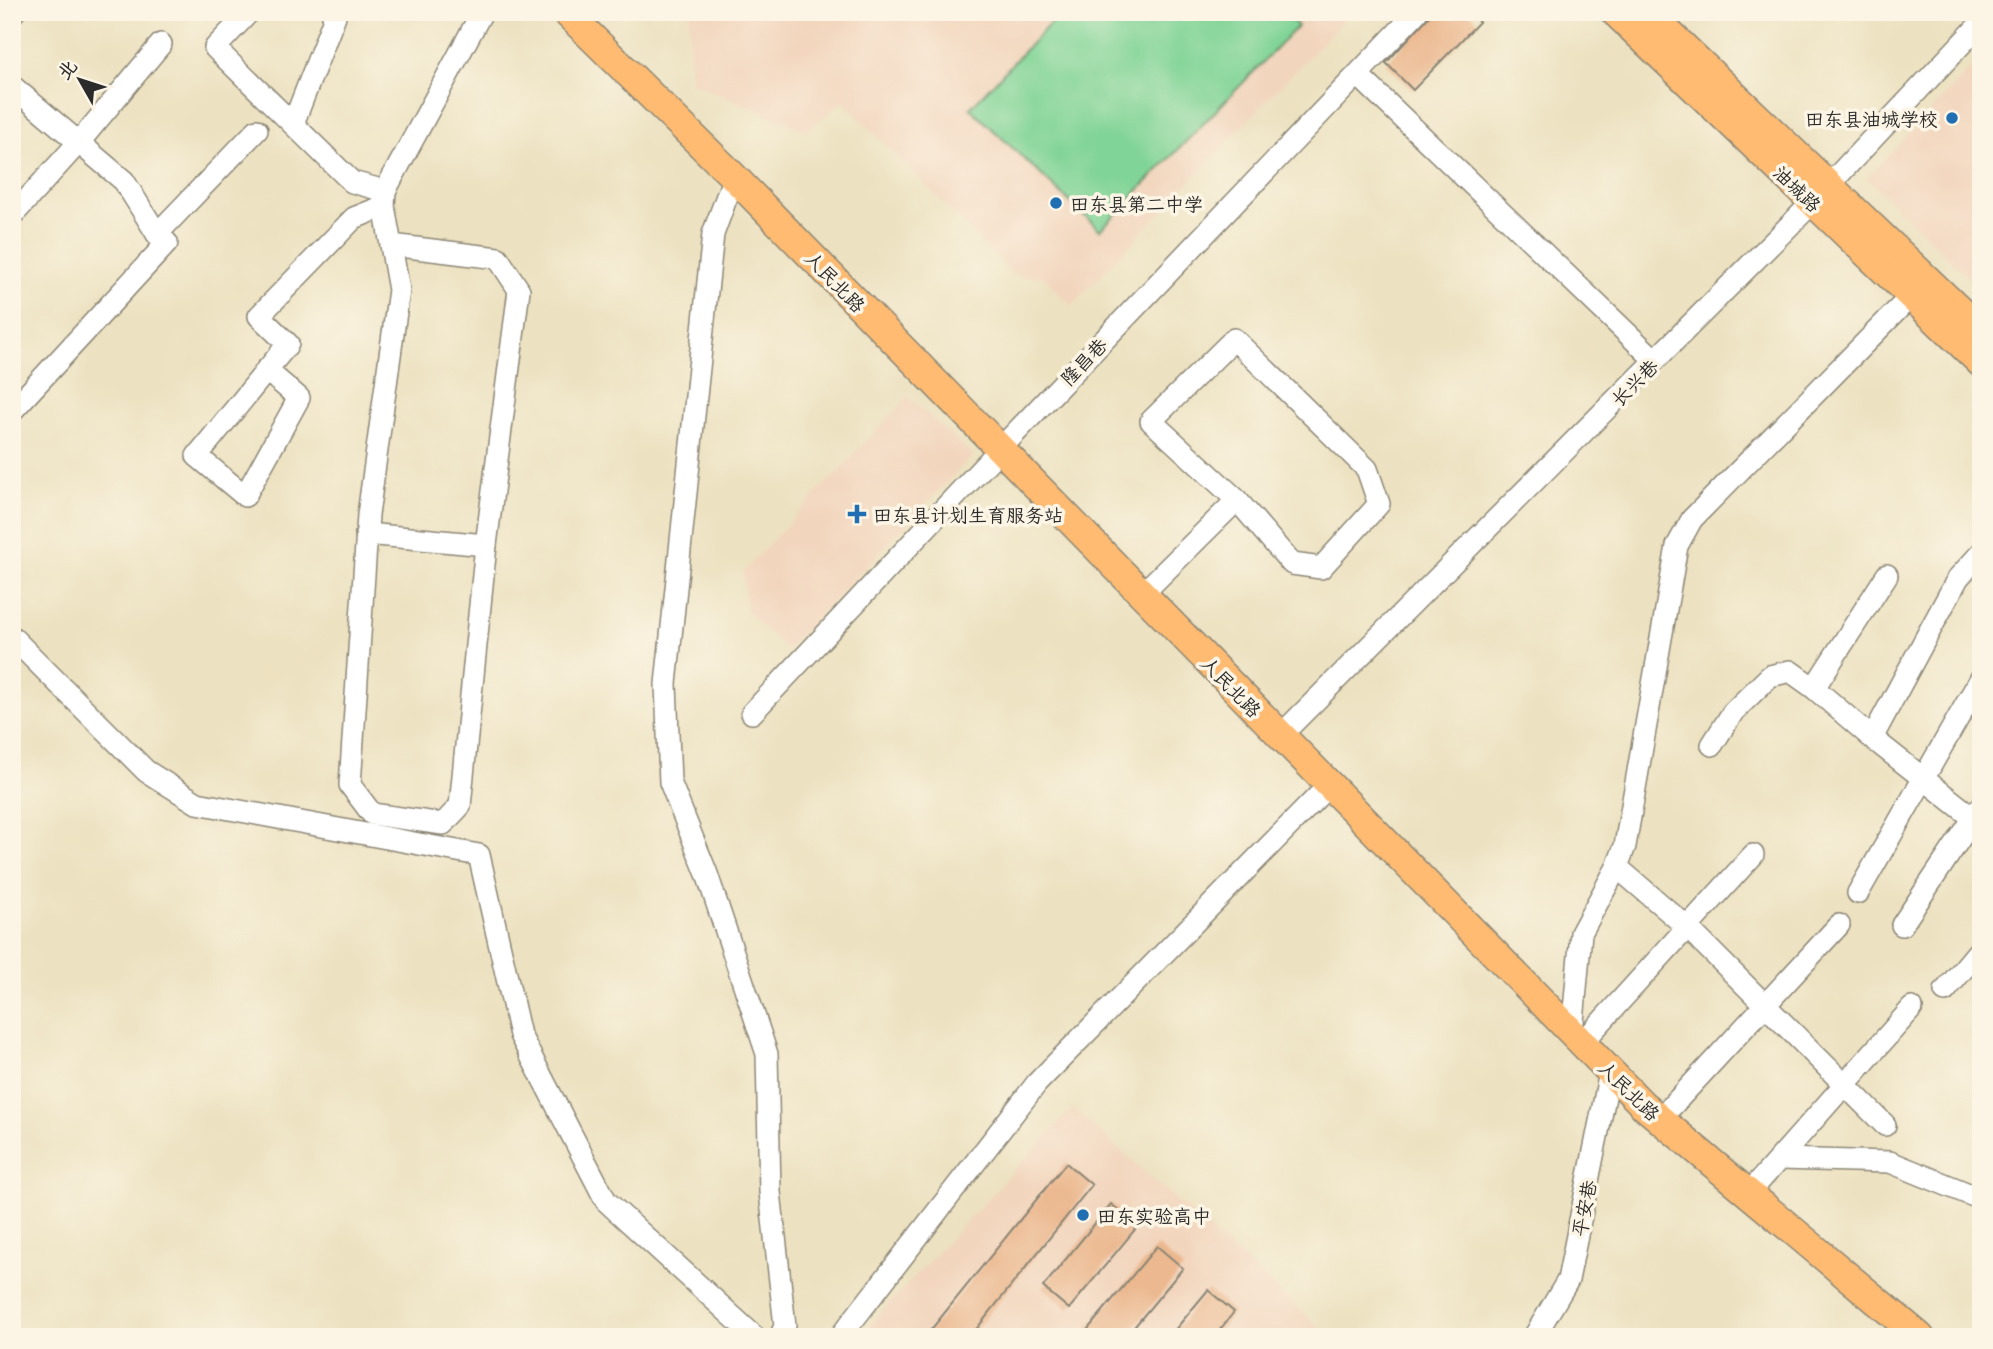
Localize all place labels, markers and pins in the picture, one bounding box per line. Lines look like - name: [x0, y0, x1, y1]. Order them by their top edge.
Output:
- place label: 田东县油城学校: [1805, 104, 1938, 132]
- marker: 田东县油城学校: [1944, 110, 1960, 126]
- place label: 田东县第二中学: [1070, 189, 1203, 217]
- marker: 田东县第二中学: [1048, 195, 1064, 211]
- place label: 田东县计划生育服务站: [873, 500, 1063, 528]
- marker: 田东县计划生育服务站: [847, 504, 867, 524]
- place label: 田东实验高中: [1097, 1201, 1211, 1229]
- marker: 田东实验高中: [1075, 1207, 1091, 1223]

